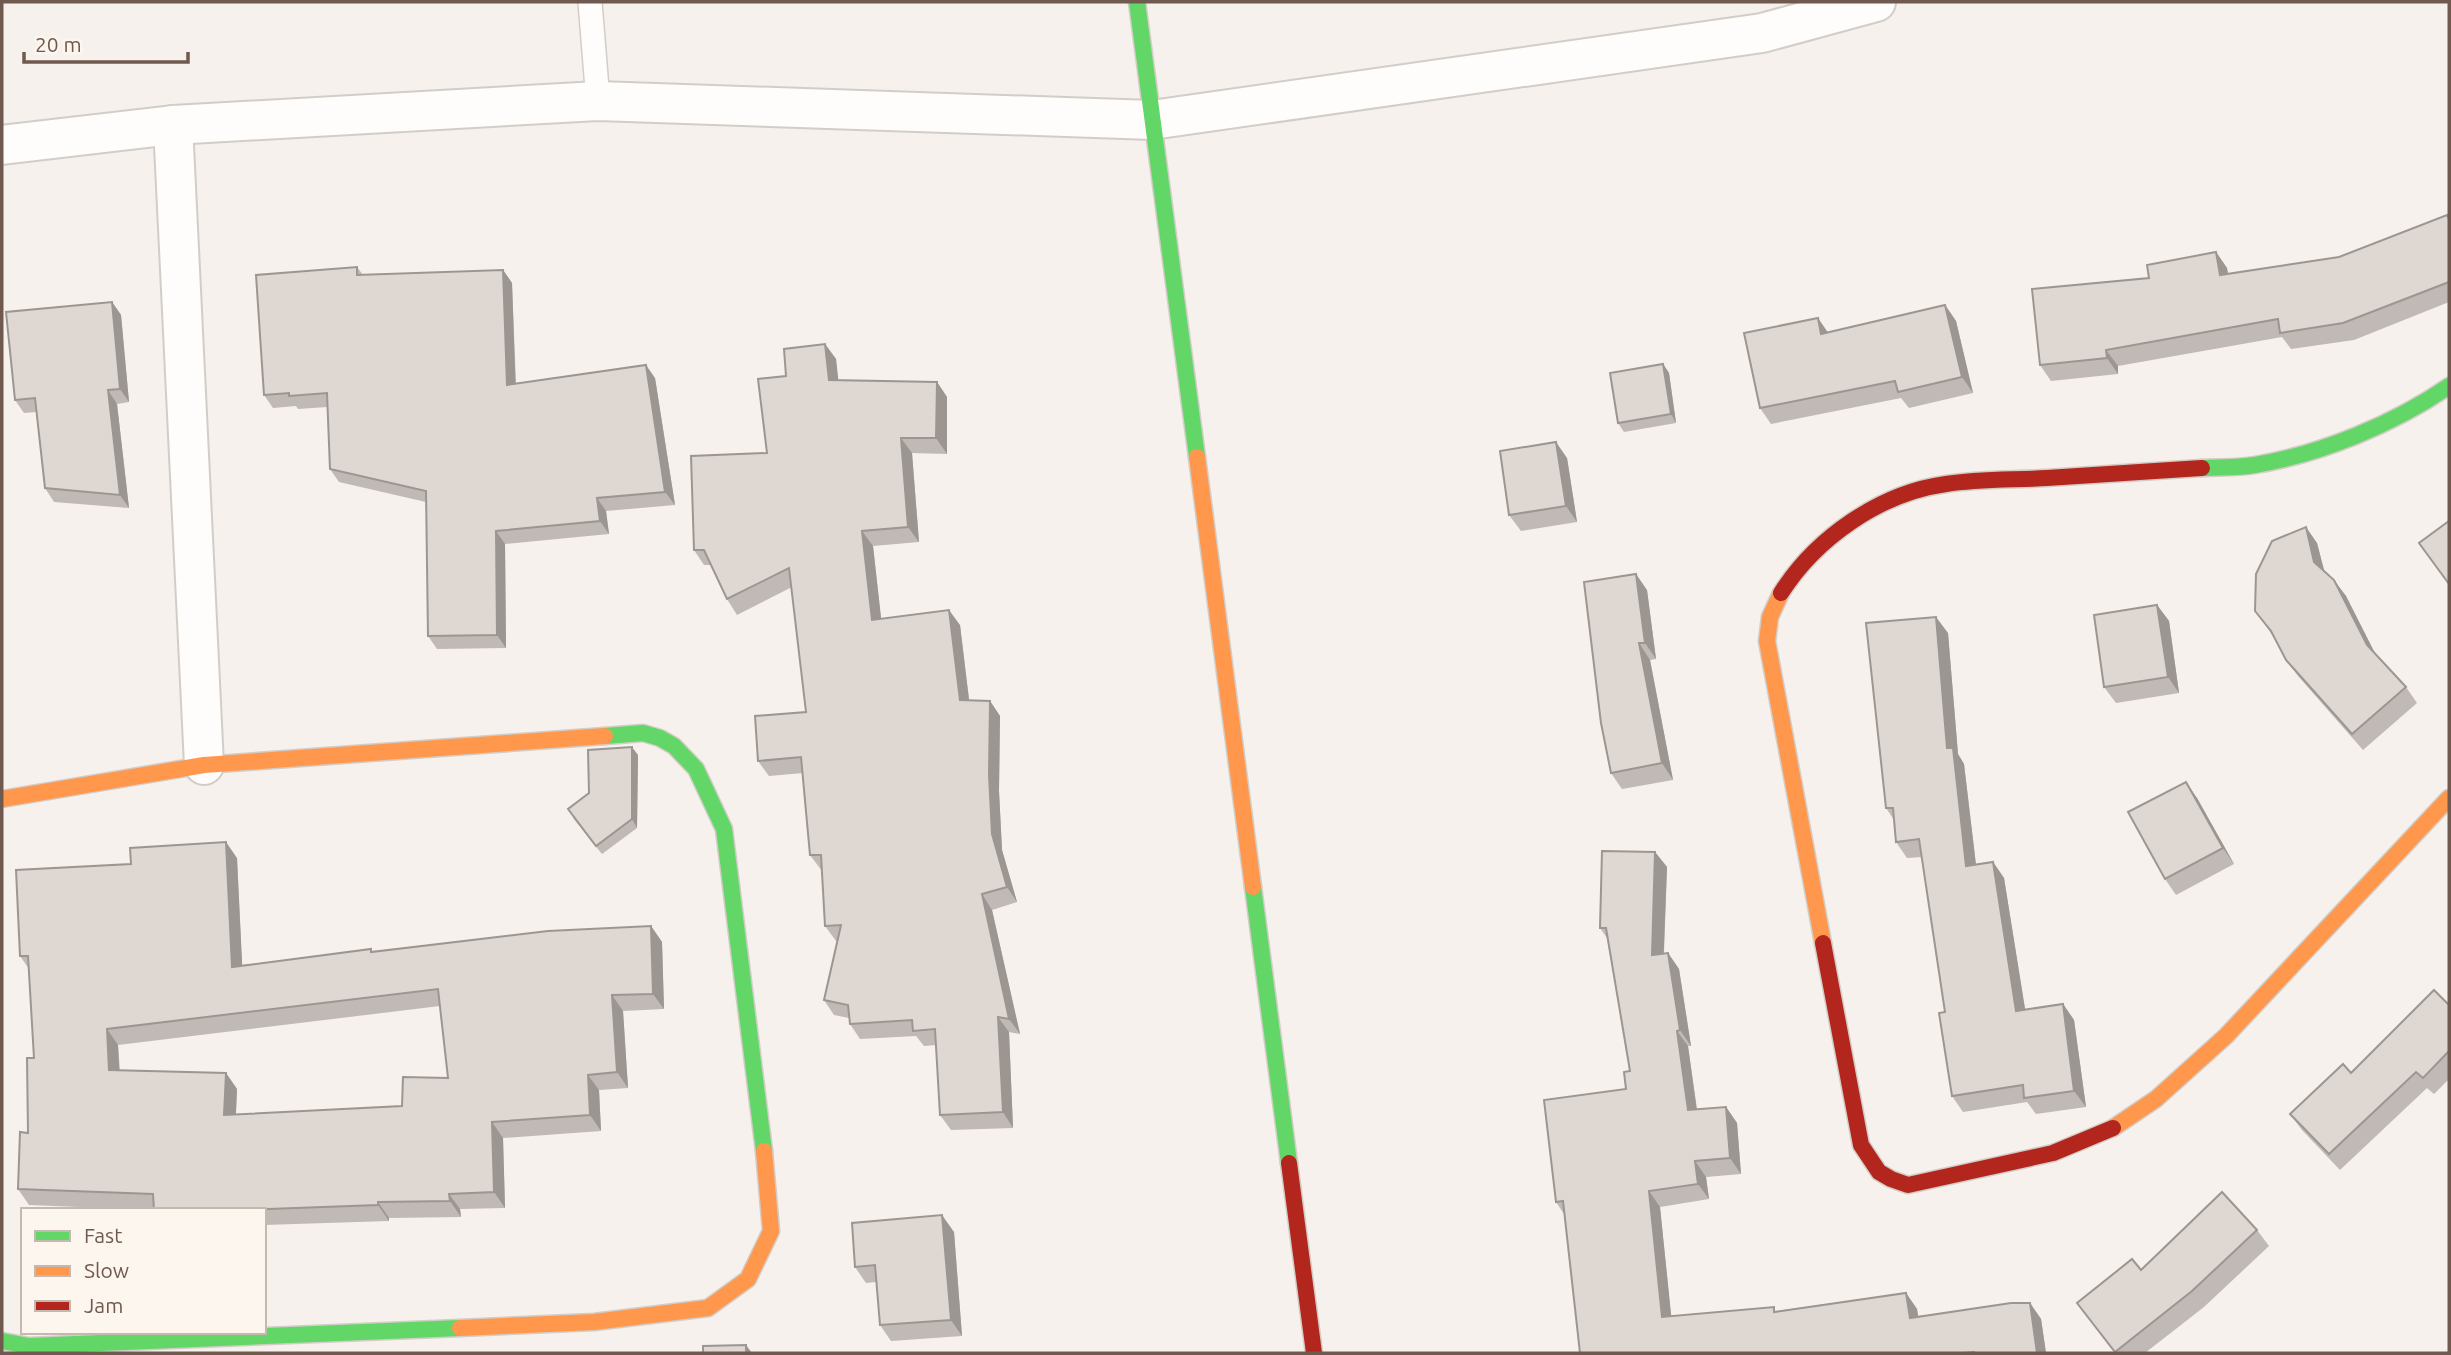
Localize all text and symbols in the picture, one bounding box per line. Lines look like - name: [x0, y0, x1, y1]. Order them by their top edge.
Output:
- scale bar: [24, 21, 189, 65]
- text: 20 m: [35, 32, 82, 56]
- legend: [21, 1208, 266, 1334]
- text: Fast: [84, 1223, 122, 1247]
- text: Slow: [84, 1258, 129, 1282]
- text: Jam: [84, 1293, 123, 1317]

